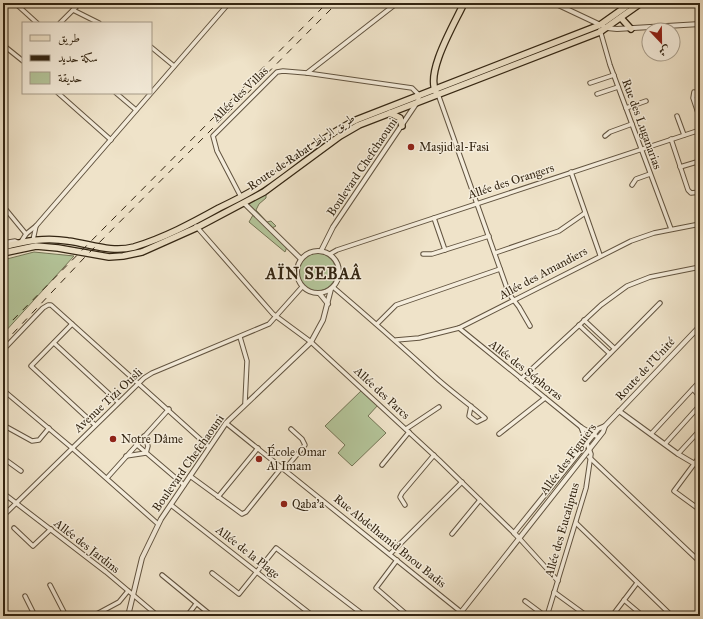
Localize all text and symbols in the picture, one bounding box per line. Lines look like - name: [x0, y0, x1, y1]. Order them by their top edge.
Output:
- legend: [22, 22, 152, 94]
- north arrow: [641, 22, 681, 62]
- text: طريق: [58, 31, 80, 46]
- text: ش: [657, 43, 672, 59]
- text: سكة حديد: [58, 51, 98, 65]
- street label: Allée des Villas: [208, 64, 271, 125]
- text: حديقة: [58, 71, 82, 86]
- street label: Rue des Luganarias: [618, 77, 665, 171]
- street label: Route de Rabat طريق الرباط: [245, 111, 358, 194]
- street label: Boulevard Chefchaouni: [324, 115, 400, 219]
- place label: Masjid al-Fasi: [419, 140, 490, 154]
- marker: Masjid al-Fasi: [406, 142, 416, 152]
- street label: Allée des Orangers: [465, 160, 556, 203]
- street label: Allée des Amandiers: [496, 244, 590, 303]
- district label: AÏN SEBAÂ: [265, 263, 362, 283]
- street label: Route de l'Unité: [612, 335, 678, 403]
- street label: Allée des Séphoras: [486, 336, 566, 403]
- street label: Allée des Parcs: [351, 363, 413, 422]
- street label: Avenue Tizi Ousli: [70, 364, 145, 436]
- street label: Boulevard Chefchaouni: [149, 411, 227, 514]
- street label: Allée des Figuiers: [536, 421, 600, 499]
- place label: Notre Dâme: [121, 432, 183, 446]
- marker: Notre Dâme: [108, 434, 118, 444]
- place label: École Omar Al Imam: [266, 443, 327, 473]
- marker: École Omar Al Imam: [254, 454, 264, 464]
- street label: Allée des Eucaliptus: [542, 481, 582, 580]
- street label: Rue Abdelhamid Bnou Badis: [331, 491, 449, 591]
- place label: Qaba'a: [292, 497, 325, 511]
- marker: Qaba'a: [279, 499, 289, 509]
- street label: Allée des Jardins: [50, 515, 123, 577]
- street label: Allée de la Plage: [212, 522, 283, 582]

